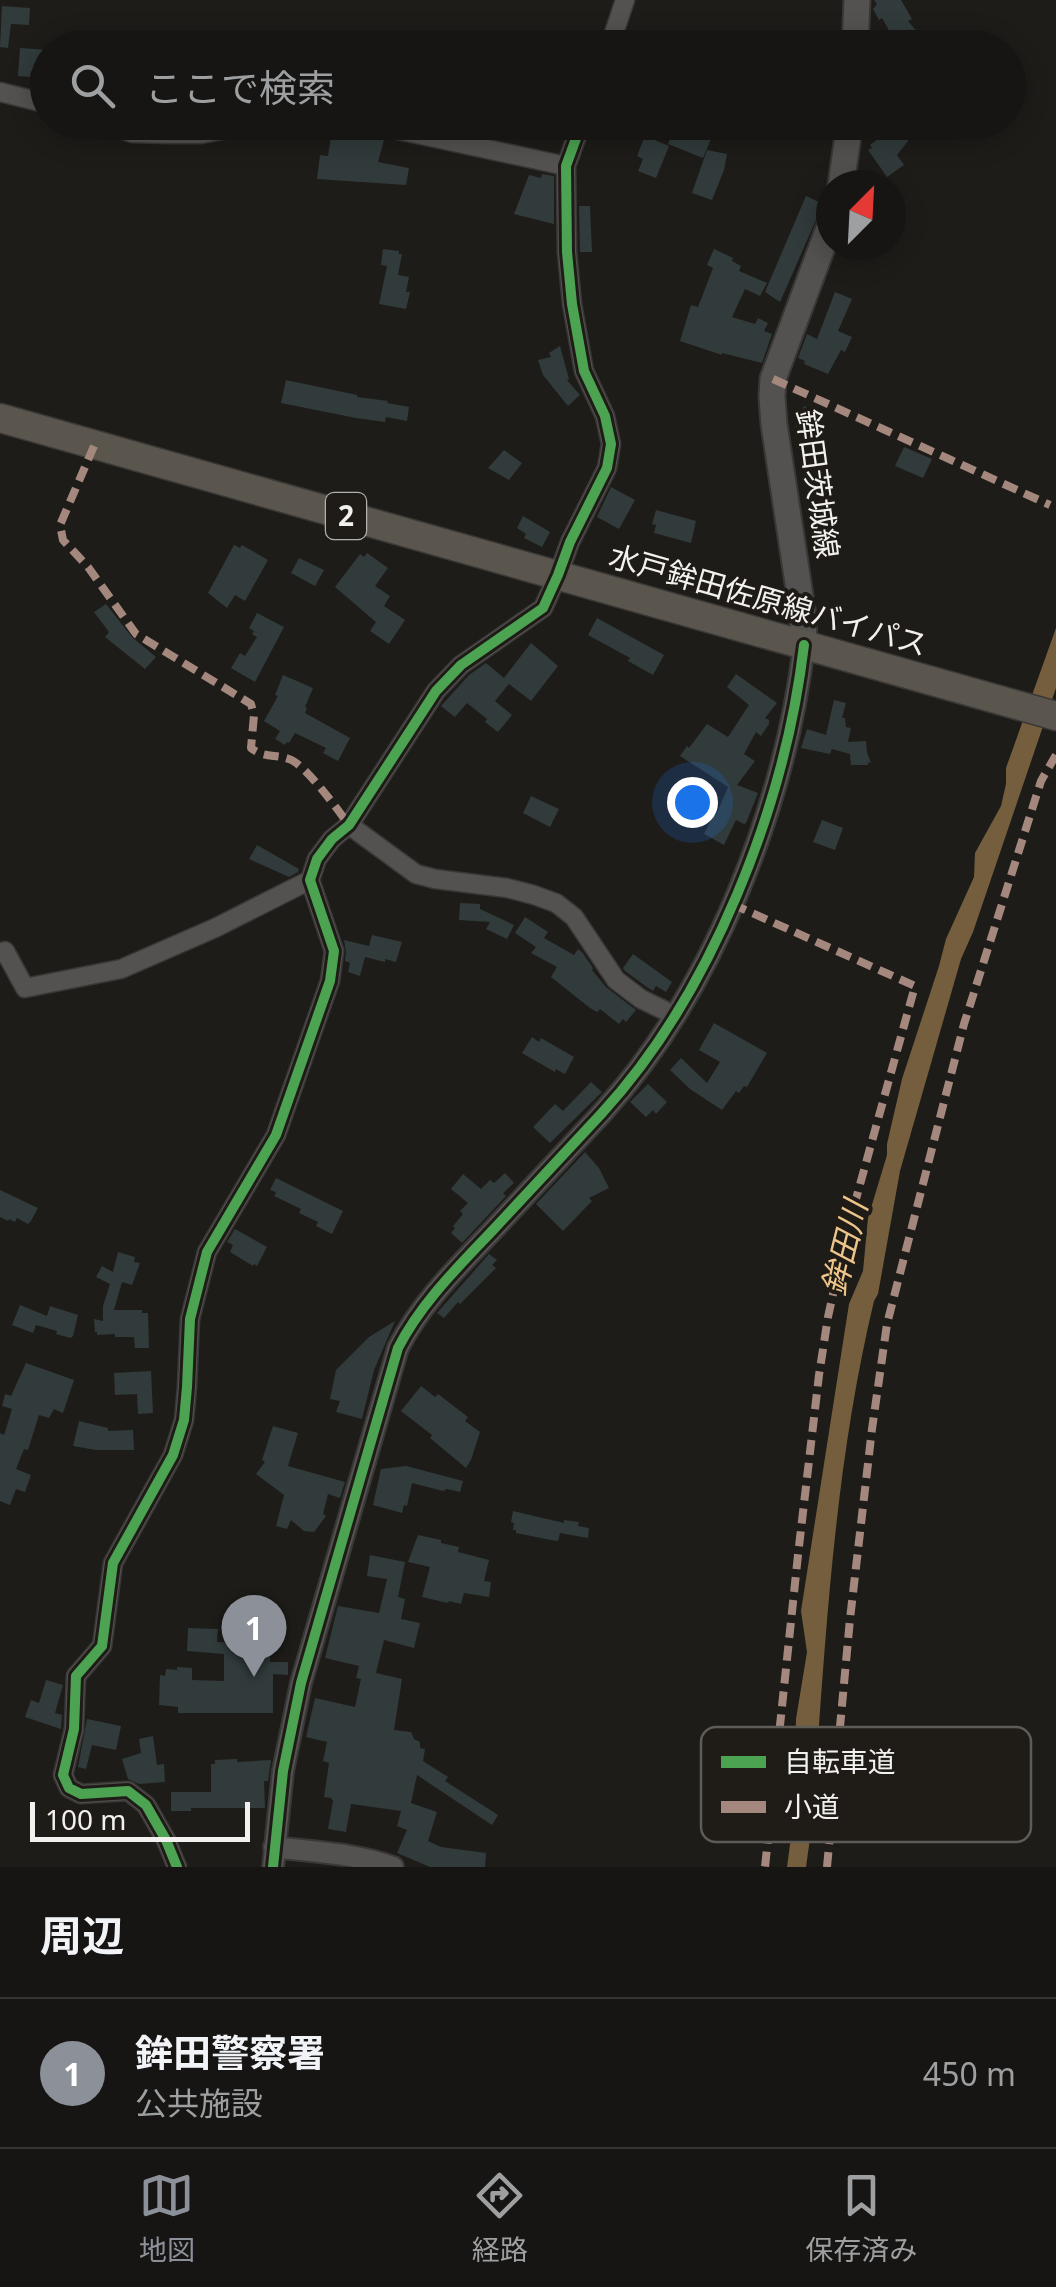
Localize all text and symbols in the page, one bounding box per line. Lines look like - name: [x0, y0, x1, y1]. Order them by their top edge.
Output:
- search box: [30, 30, 1026, 140]
- icon: search: [65, 58, 120, 113]
- text: ここで検索: [145, 61, 335, 113]
- north arrow: [816, 170, 906, 260]
- street label: 鉾田茨城線: [788, 407, 849, 561]
- road number: 2: [326, 493, 366, 539]
- street label: 水戸鉾田佐原線バイパス: [604, 534, 932, 665]
- your location: [667, 777, 718, 828]
- water label: 鉾田川: [811, 1193, 877, 1299]
- pin: 1: [222, 1594, 286, 1677]
- legend: [701, 1727, 1031, 1842]
- text: 自転車道: [784, 1742, 896, 1780]
- text: 小道: [784, 1787, 840, 1825]
- scale bar: [30, 1797, 250, 1842]
- text: 100 m: [45, 1800, 127, 1838]
- text: 周辺: [40, 1906, 124, 1963]
- text: 鉾田警察署: [135, 2026, 325, 2078]
- text: 1: [63, 2052, 82, 2095]
- text: 450 m: [923, 2052, 1016, 2095]
- text: 公共施設: [135, 2081, 263, 2124]
- tab: 地図: [139, 2168, 195, 2268]
- tab: 経路: [472, 2168, 528, 2268]
- tab: 保存済み: [805, 2168, 917, 2268]

